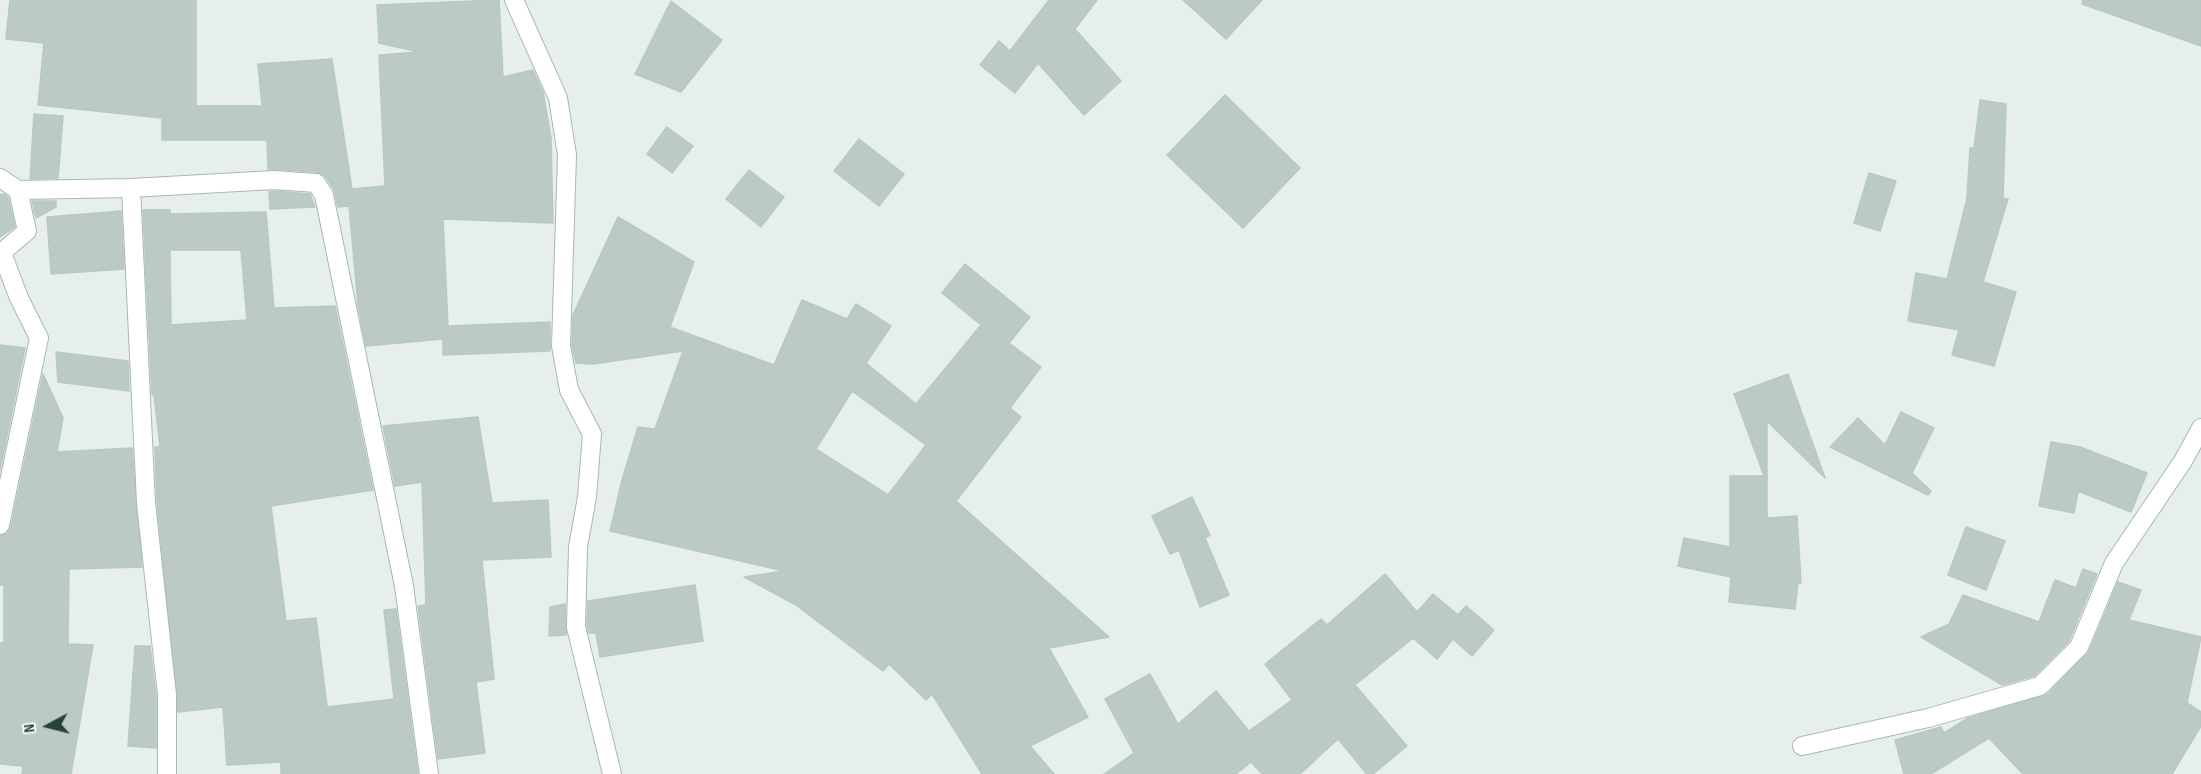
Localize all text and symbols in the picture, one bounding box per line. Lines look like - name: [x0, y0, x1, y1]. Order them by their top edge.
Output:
- north arrow: [18, 696, 78, 756]
- text: N: [20, 723, 40, 734]

